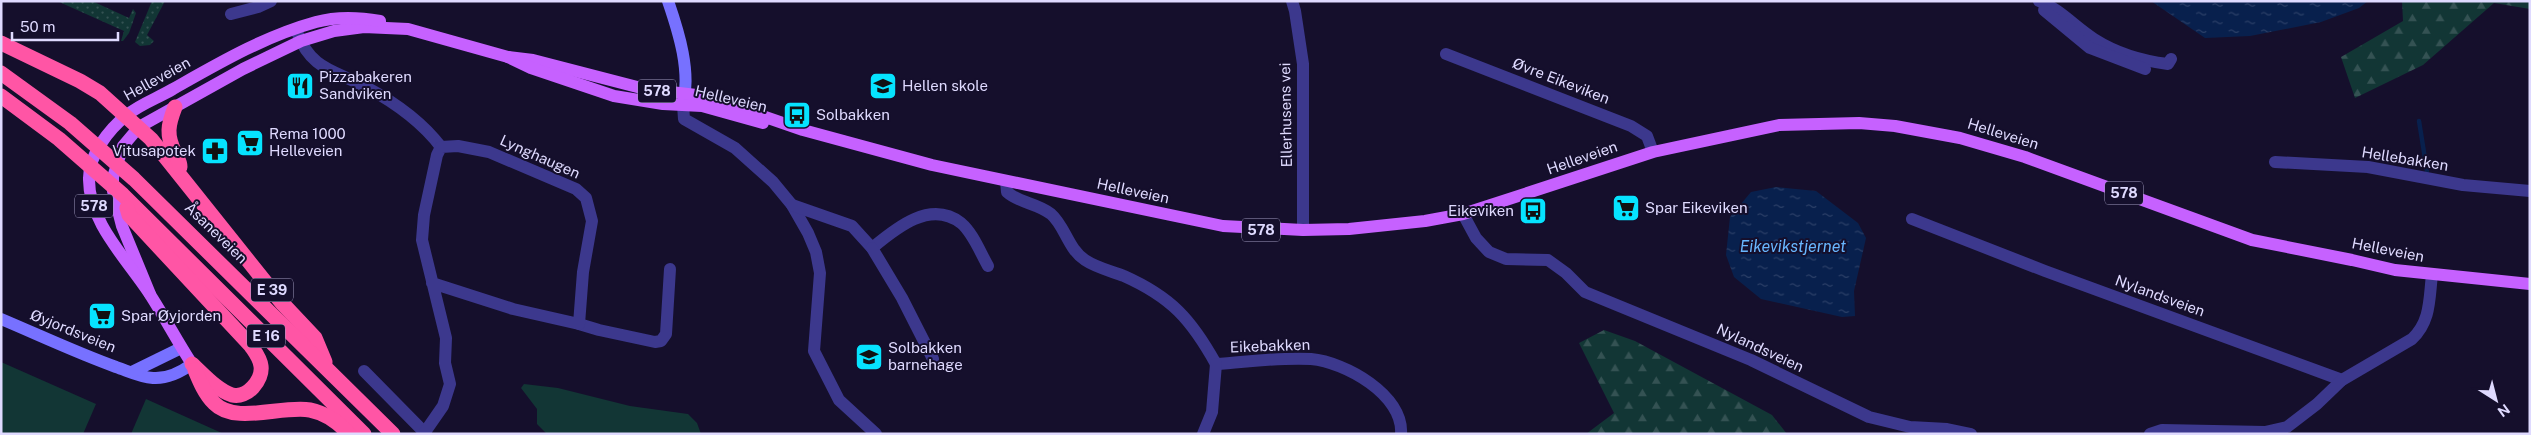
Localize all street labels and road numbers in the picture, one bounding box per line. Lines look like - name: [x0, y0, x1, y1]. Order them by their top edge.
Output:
- street label: Helleveien: [120, 53, 193, 104]
- street label: Øvre Eikeviken: [1510, 54, 1612, 107]
- street label: Ellerhusens vei: [1276, 63, 1295, 168]
- road number: 578: [638, 80, 676, 102]
- street label: Helleveien: [693, 82, 769, 115]
- street label: Helleveien: [1966, 115, 2041, 152]
- street label: Lynghaugen: [497, 131, 583, 182]
- street label: Helleveien: [1544, 138, 1619, 178]
- street label: Hellebakken: [2360, 143, 2450, 174]
- street label: Helleveien: [1095, 175, 1171, 206]
- road number: 578: [2105, 182, 2143, 204]
- road number: 578: [75, 195, 113, 218]
- street label: Åsaneveien: [182, 198, 252, 267]
- road number: 578: [1242, 218, 1280, 242]
- street label: Helleveien: [2350, 234, 2426, 265]
- street label: Nylandsveien: [2113, 271, 2207, 320]
- road number: E 39: [251, 278, 293, 302]
- street label: Øyjordsveien: [28, 306, 118, 355]
- street label: Nylandsveien: [1714, 320, 1806, 375]
- road number: E 16: [247, 324, 285, 348]
- street label: Eikebakken: [1230, 336, 1310, 355]

